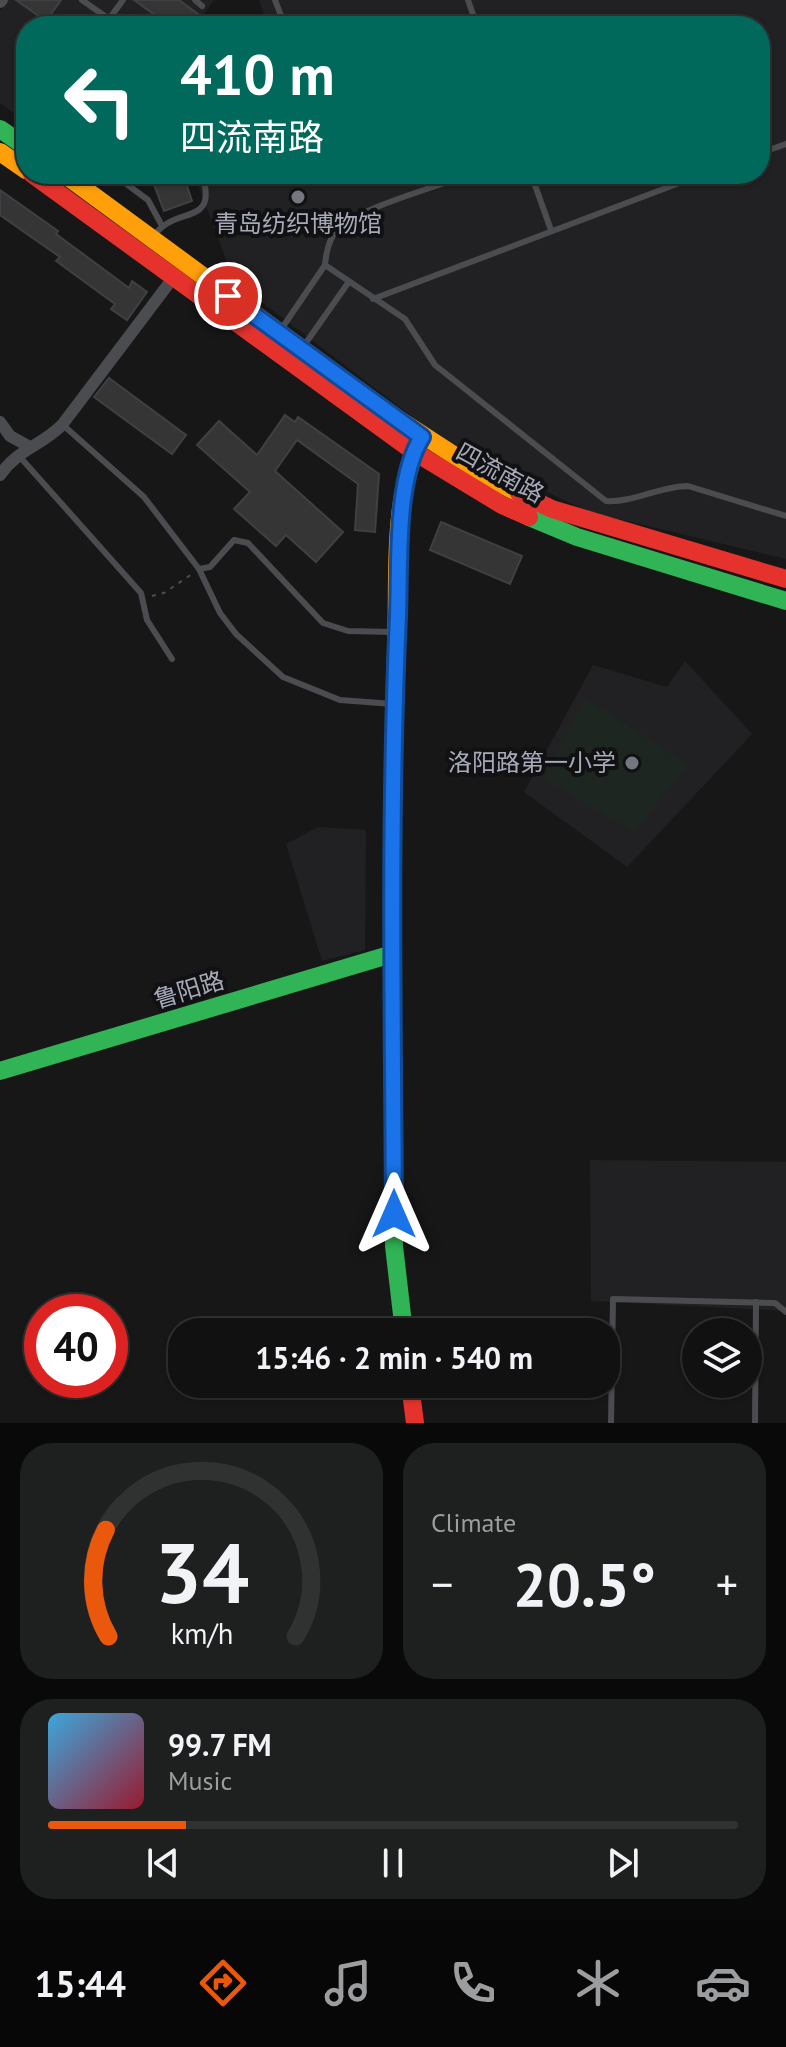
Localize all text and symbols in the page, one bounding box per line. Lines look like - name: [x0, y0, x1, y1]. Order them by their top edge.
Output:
- text: 410 m: [180, 38, 335, 110]
- icon: left: [48, 48, 152, 152]
- text: 四流南路: [180, 113, 324, 160]
- marker: 青岛纺织博物馆: [289, 188, 307, 206]
- place label: 青岛纺织博物馆: [214, 208, 382, 239]
- pin: [194, 262, 262, 330]
- icon: arrive: [206, 274, 250, 318]
- street label: 四流南路: [451, 436, 550, 509]
- place label: 洛阳路第一小学: [448, 747, 616, 778]
- marker: 洛阳路第一小学: [623, 754, 641, 772]
- street label: 鲁阳路: [150, 964, 228, 1015]
- position arrow: [352, 1172, 436, 1256]
- speed limit sign: 40: [24, 1294, 128, 1398]
- map controls: [682, 1318, 762, 1398]
- button: layers: [682, 1318, 762, 1398]
- text: 15:46 · 2 min · 540 m: [255, 1338, 533, 1377]
- text: Climate: [431, 1506, 516, 1539]
- text: 34: [154, 1518, 249, 1626]
- text: 20.5°: [513, 1545, 656, 1623]
- text: −: [431, 1555, 453, 1612]
- text: +: [716, 1555, 738, 1612]
- text: km/h: [170, 1615, 233, 1652]
- text: 99.7 FM: [168, 1725, 272, 1764]
- text: Music: [168, 1764, 232, 1797]
- icon: previous: [141, 1841, 185, 1885]
- icon: pause: [371, 1841, 415, 1885]
- icon: next: [601, 1841, 645, 1885]
- icon: directions: [195, 1955, 251, 2011]
- icon: music: [320, 1955, 376, 2011]
- icon: phone: [445, 1955, 501, 2011]
- icon: climate: [570, 1955, 626, 2011]
- icon: car: [695, 1955, 751, 2011]
- text: 15:44: [35, 1960, 126, 2007]

